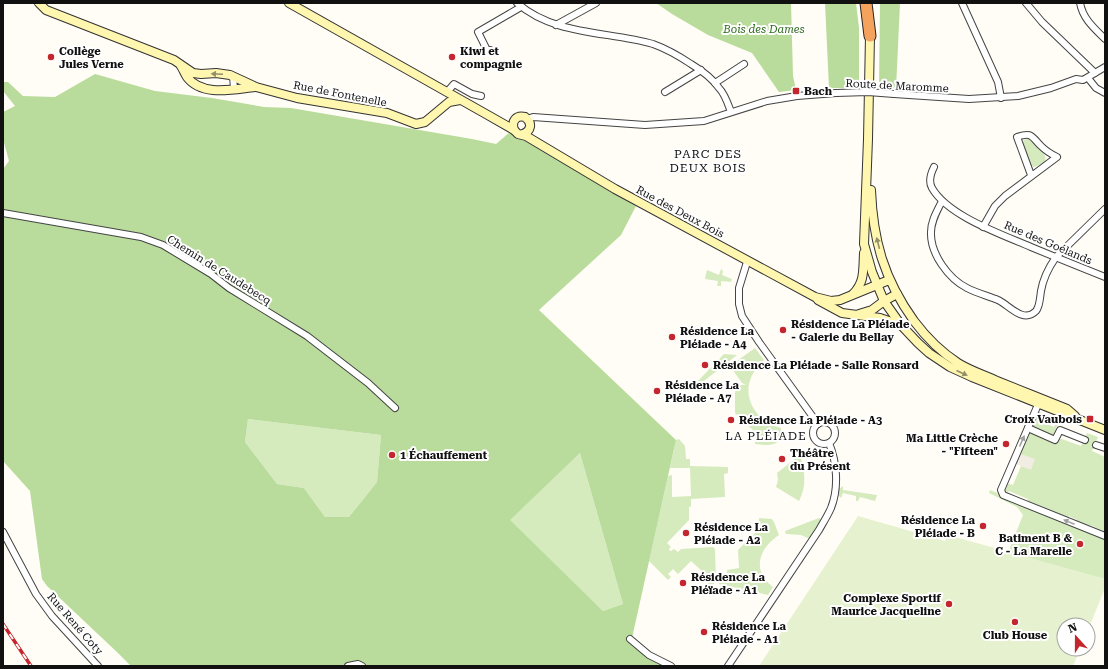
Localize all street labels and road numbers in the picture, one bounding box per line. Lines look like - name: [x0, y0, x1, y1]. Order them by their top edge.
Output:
- street label: Route de Maromme: [845, 77, 949, 95]
- street label: Rue de Fontenelle: [292, 79, 388, 109]
- street label: Rue des Deux Bois: [634, 183, 726, 241]
- street label: Rue des Goélands: [1002, 219, 1094, 267]
- street label: Chemin de Caudebecq: [165, 233, 273, 307]
- street label: Rue René Coty: [45, 590, 106, 658]

